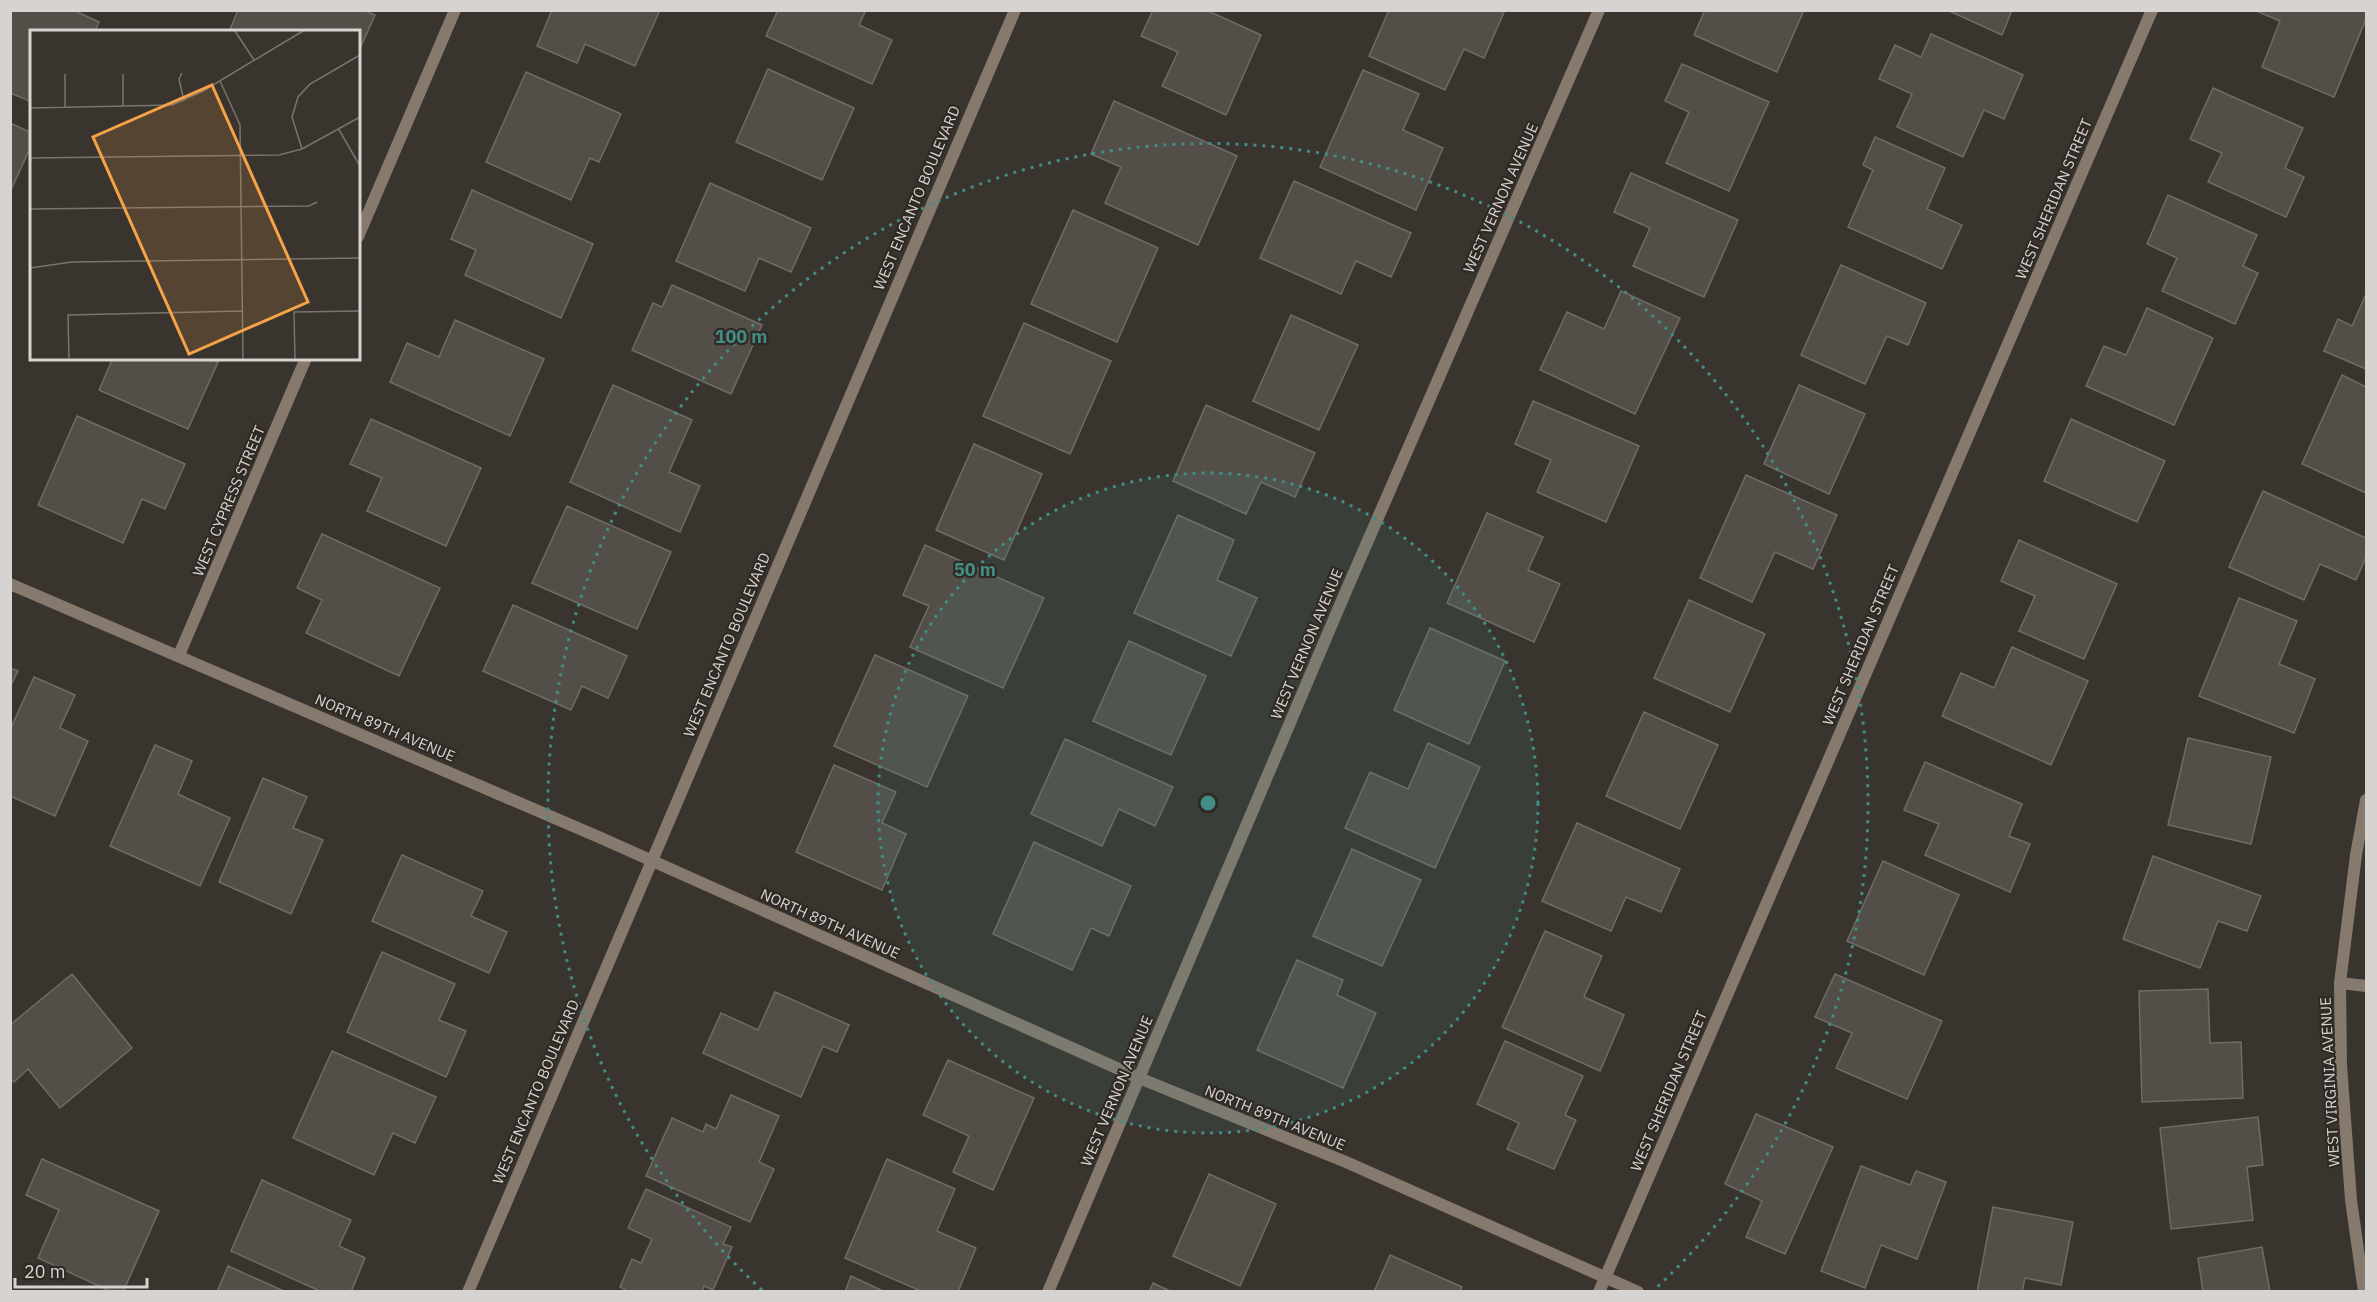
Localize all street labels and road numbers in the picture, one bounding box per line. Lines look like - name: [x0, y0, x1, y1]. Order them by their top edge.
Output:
- street label: WEST ENCANTO BOULEVARD: [869, 103, 964, 293]
- street label: WEST SHERIDAN STREET: [2011, 115, 2096, 282]
- street label: WEST VERNON AVENUE: [1459, 120, 1542, 276]
- street label: WEST CYPRESS STREET: [188, 422, 269, 579]
- street label: WEST ENCANTO BOULEVARD: [679, 550, 774, 740]
- street label: WEST SHERIDAN STREET: [1818, 561, 1903, 728]
- street label: WEST VERNON AVENUE: [1266, 566, 1347, 722]
- street label: NORTH 89TH AVENUE: [312, 689, 458, 766]
- street label: NORTH 89TH AVENUE: [758, 884, 903, 963]
- street label: WEST ENCANTO BOULEVARD: [488, 997, 583, 1187]
- street label: WEST VIRGINIA AVENUE: [2316, 997, 2343, 1167]
- street label: WEST SHERIDAN STREET: [1626, 1007, 1711, 1174]
- street label: WEST VERNON AVENUE: [1076, 1013, 1157, 1169]
- street label: NORTH 89TH AVENUE: [1202, 1081, 1348, 1155]

